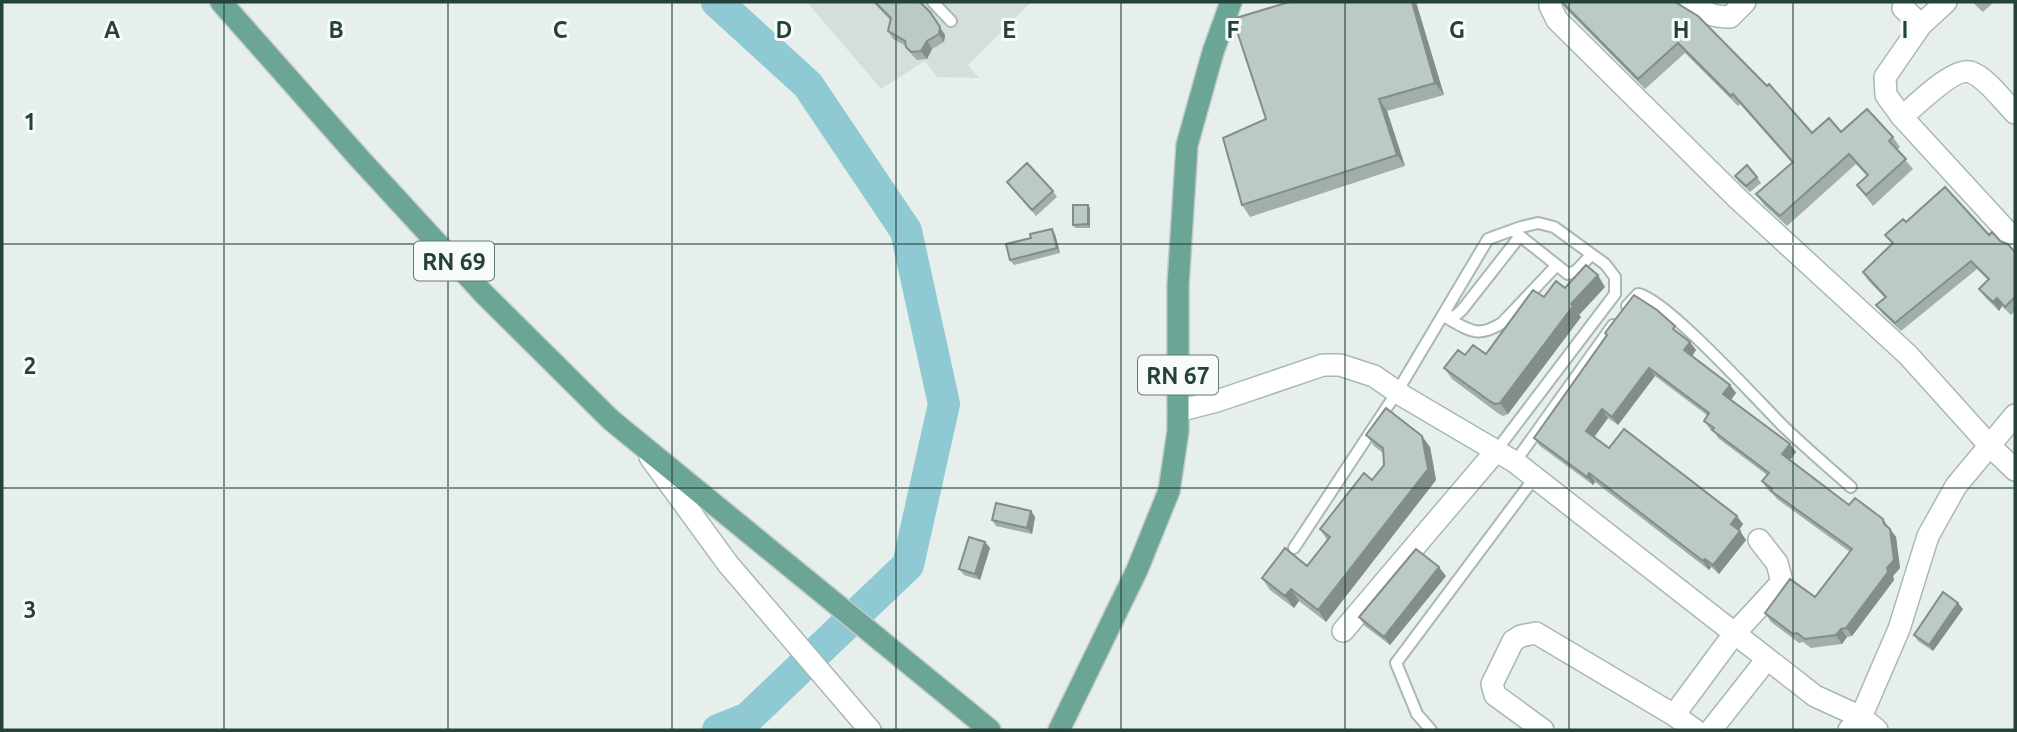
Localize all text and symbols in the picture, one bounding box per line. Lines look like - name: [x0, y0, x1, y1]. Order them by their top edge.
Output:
- text: A: [104, 17, 120, 42]
- text: B: [328, 17, 344, 42]
- text: C: [553, 17, 568, 42]
- text: D: [776, 17, 792, 42]
- text: E: [1002, 17, 1016, 42]
- text: F: [1227, 17, 1240, 42]
- text: G: [1449, 17, 1465, 42]
- text: H: [1673, 17, 1689, 42]
- text: I: [1902, 17, 1908, 42]
- text: 1: [24, 109, 36, 134]
- road number: RN 69: [414, 242, 494, 280]
- text: 2: [24, 353, 36, 378]
- road number: RN 67: [1138, 356, 1218, 394]
- text: 3: [24, 597, 36, 622]

